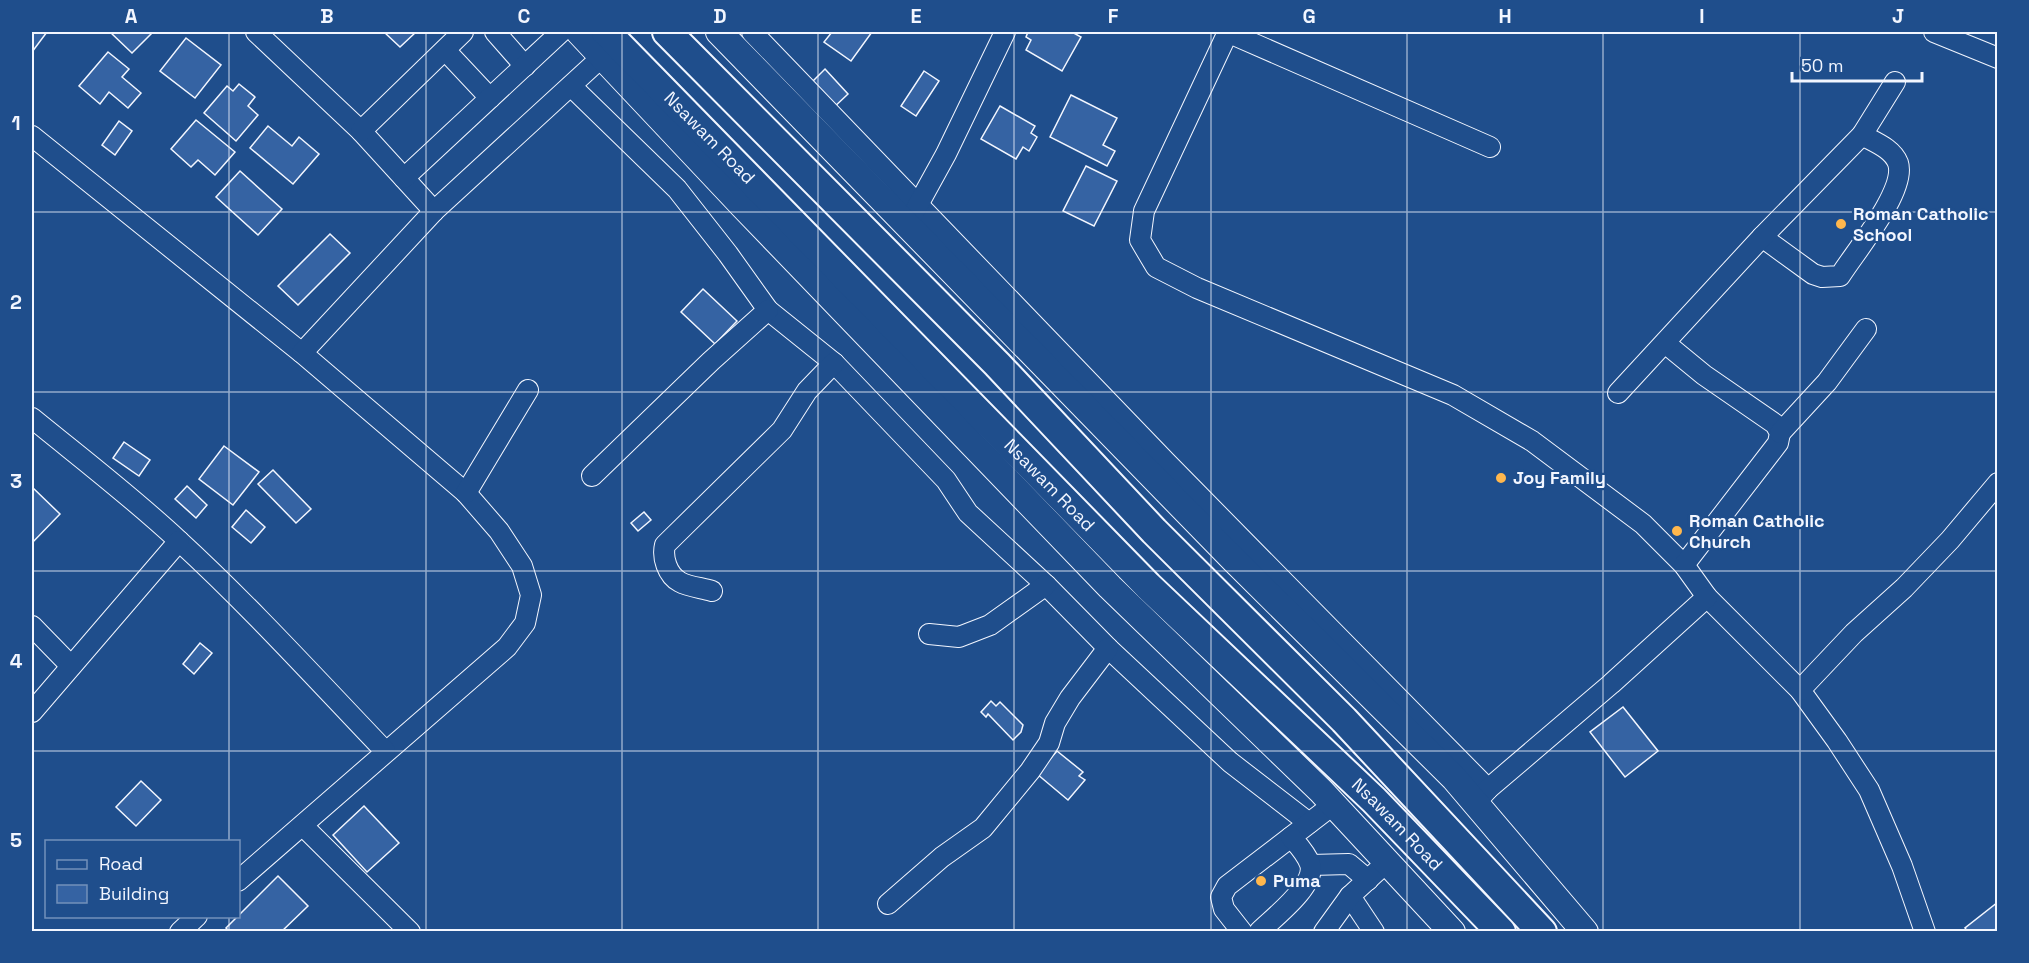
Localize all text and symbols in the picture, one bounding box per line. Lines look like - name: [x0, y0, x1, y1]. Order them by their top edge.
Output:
- text: A: [125, 3, 138, 29]
- text: B: [320, 3, 334, 29]
- text: C: [518, 3, 531, 29]
- text: D: [713, 3, 727, 29]
- text: E: [910, 3, 922, 29]
- text: F: [1108, 3, 1119, 29]
- text: G: [1302, 3, 1316, 29]
- text: H: [1498, 3, 1512, 29]
- text: I: [1699, 3, 1705, 29]
- text: J: [1892, 3, 1904, 29]
- scale bar: [1792, 45, 1922, 83]
- text: 50 m: [1801, 54, 1843, 77]
- street label: Nsawam Road: [660, 86, 760, 189]
- text: 1: [11, 110, 21, 136]
- place label: Roman Catholic School: [1853, 202, 1989, 246]
- marker: Roman Catholic School: [1834, 217, 1848, 231]
- text: 2: [10, 289, 22, 315]
- street label: Nsawam Road: [999, 434, 1100, 536]
- place label: Joy Family: [1513, 466, 1606, 489]
- text: 3: [10, 468, 22, 494]
- marker: Joy Family: [1494, 471, 1508, 485]
- place label: Roman Catholic Church: [1689, 509, 1825, 553]
- marker: Roman Catholic Church: [1670, 524, 1684, 538]
- text: 4: [10, 648, 23, 674]
- street label: Nsawam Road: [1347, 773, 1448, 875]
- text: 5: [10, 827, 22, 853]
- legend: [45, 840, 240, 918]
- text: Road: [99, 852, 143, 875]
- place label: Puma: [1273, 869, 1321, 892]
- marker: Puma: [1254, 874, 1268, 888]
- text: Building: [99, 882, 169, 905]

